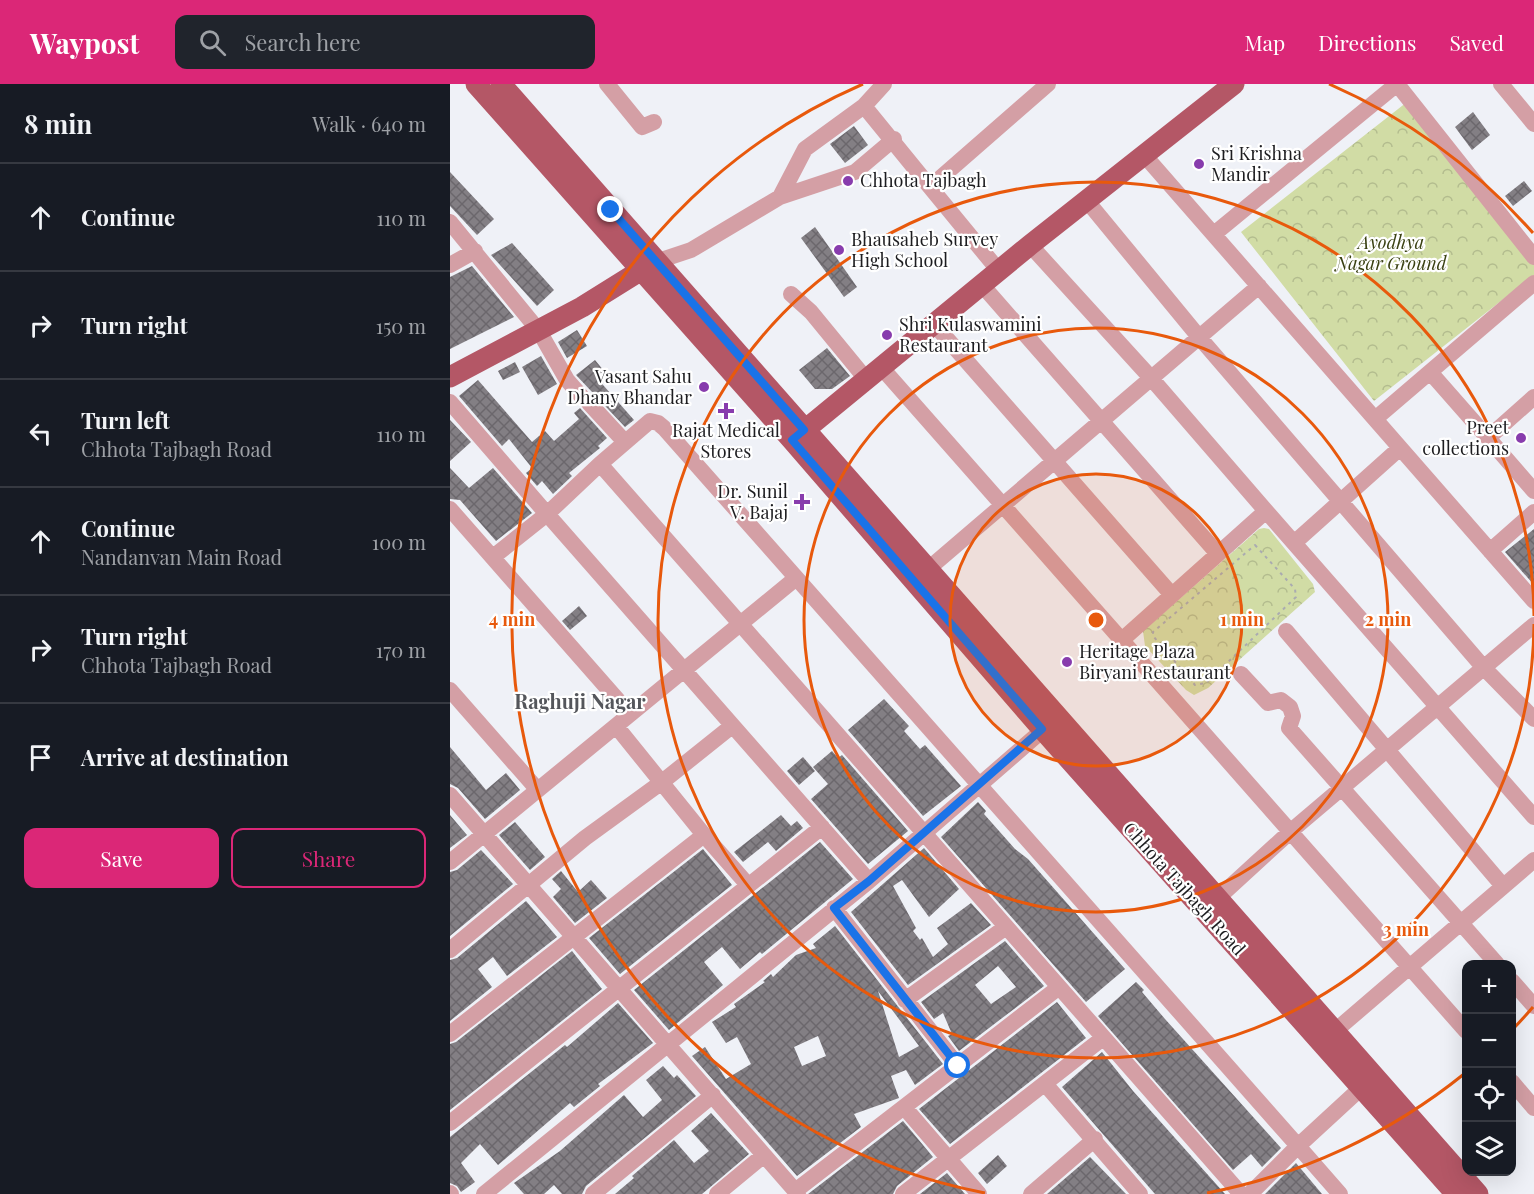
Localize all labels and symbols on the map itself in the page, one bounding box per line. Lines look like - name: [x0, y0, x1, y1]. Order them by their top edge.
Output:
- place label: Sri Krishna Mandir: [1211, 141, 1302, 186]
- marker: Sri Krishna Mandir: [1192, 157, 1206, 171]
- place label: Chhota Tajbagh: [860, 168, 987, 192]
- marker: Chhota Tajbagh: [841, 174, 855, 188]
- route end: [597, 196, 623, 222]
- place label: Bhausaheb Survey High School: [851, 227, 998, 272]
- park label: Ayodhya Nagar Ground: [1333, 230, 1448, 275]
- marker: Bhausaheb Survey High School: [832, 243, 846, 257]
- place label: Shri Kulaswamini Restaurant: [899, 312, 1041, 357]
- marker: Shri Kulaswamini Restaurant: [880, 328, 894, 342]
- place label: Vasant Sahu Dhany Bhandar: [567, 364, 693, 409]
- marker: Vasant Sahu Dhany Bhandar: [697, 380, 711, 394]
- marker: Rajat Medical Stores: [719, 404, 733, 418]
- place label: Preet collections: [1422, 415, 1510, 460]
- place label: Rajat Medical Stores: [672, 418, 780, 463]
- marker: Preet collections: [1514, 431, 1528, 445]
- place label: Dr. Sunil V. Bajaj: [717, 479, 788, 524]
- marker: Dr. Sunil V. Bajaj: [793, 493, 811, 511]
- text: 4 min: [489, 607, 535, 631]
- text: 1 min: [1220, 607, 1264, 631]
- text: 2 min: [1365, 607, 1411, 631]
- centre of rings: [1086, 610, 1106, 630]
- place label: Heritage Plaza Biryani Restaurant: [1079, 639, 1231, 684]
- marker: Heritage Plaza Biryani Restaurant: [1060, 655, 1074, 669]
- district label: Raghuji Nagar: [514, 687, 646, 714]
- street label: Chhota Tajbagh Road: [1118, 816, 1252, 961]
- text: 3 min: [1383, 917, 1429, 941]
- route start: [944, 1052, 970, 1078]

